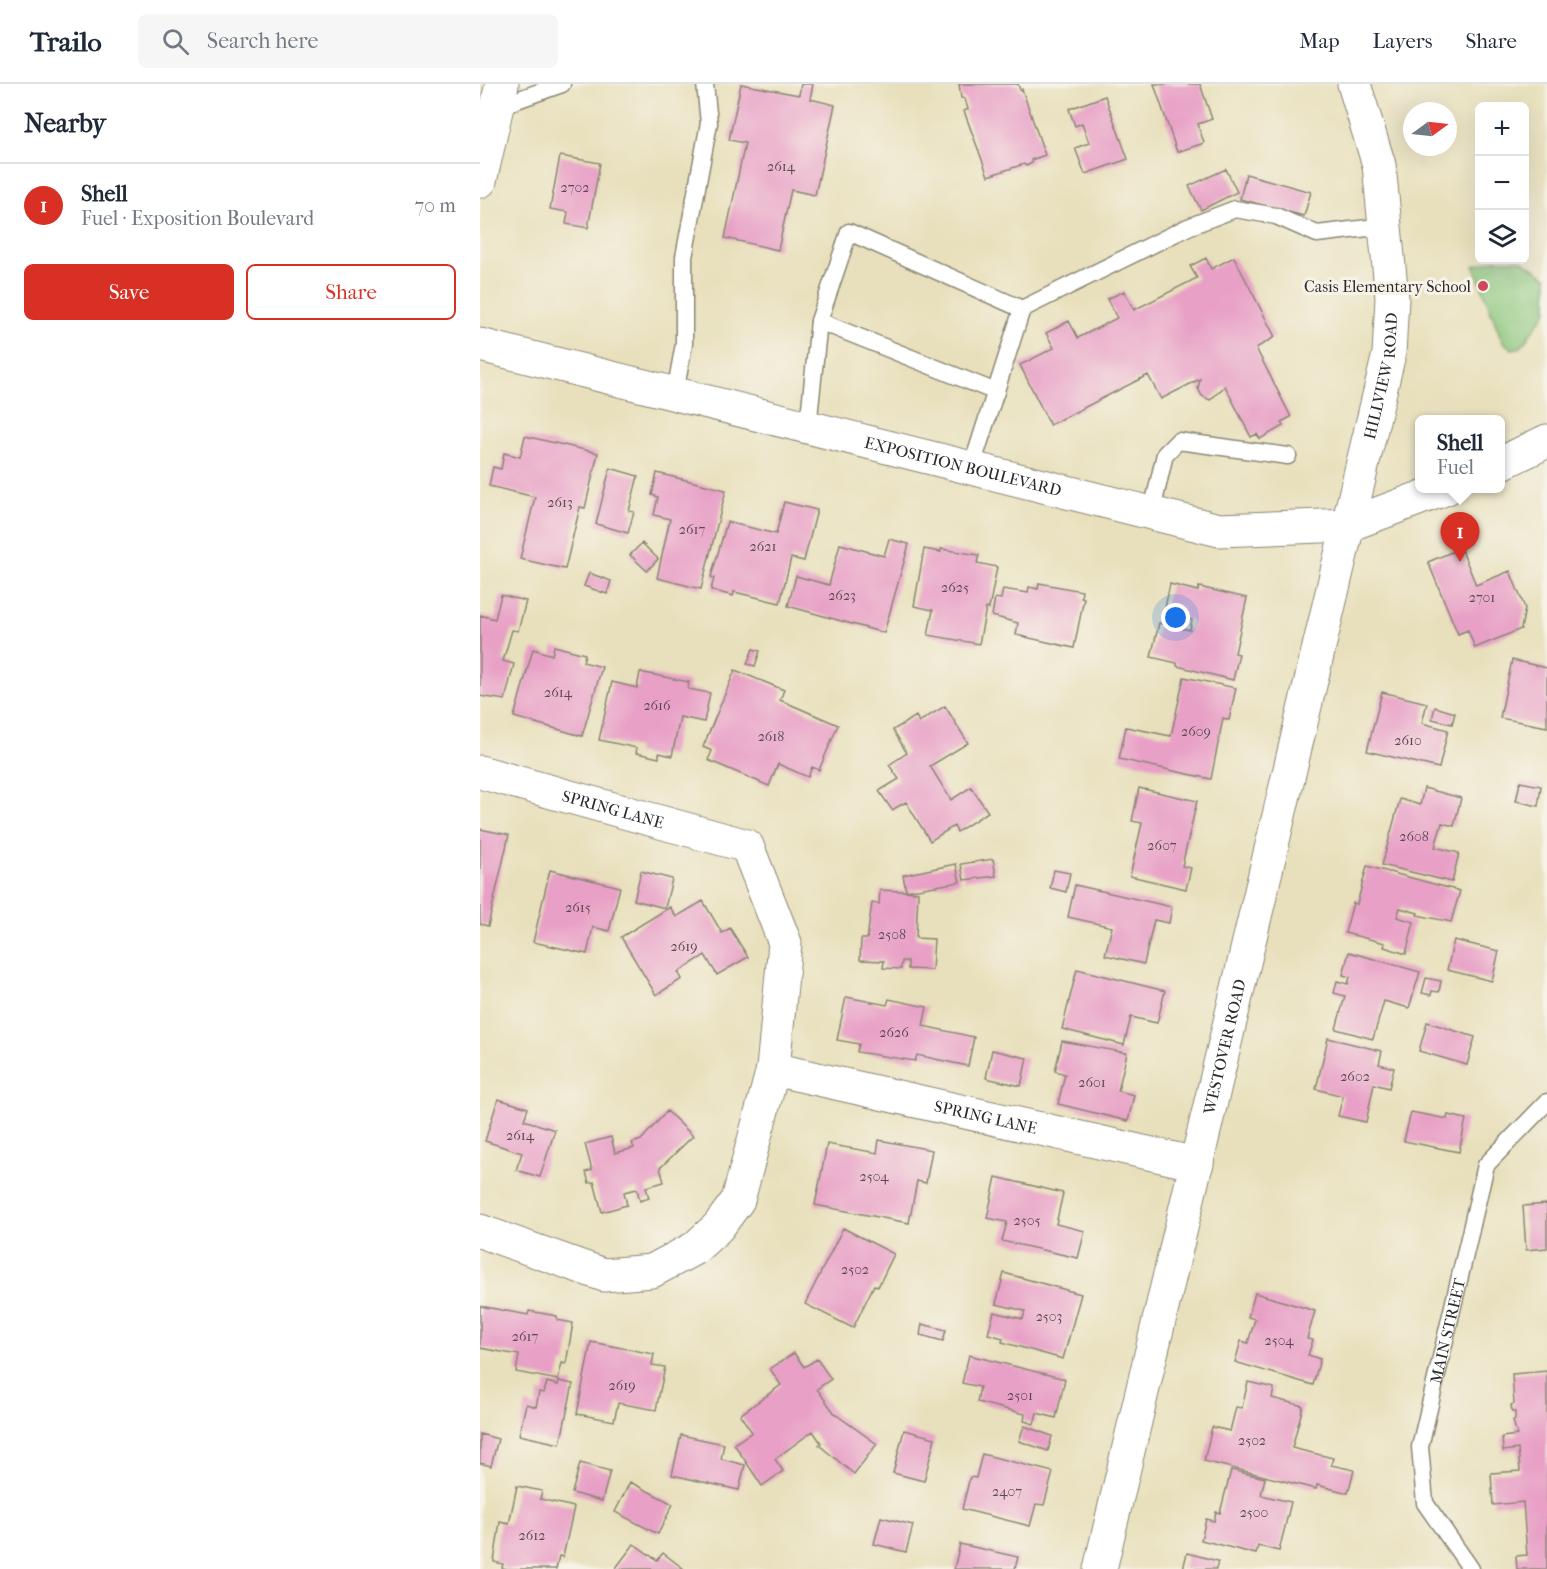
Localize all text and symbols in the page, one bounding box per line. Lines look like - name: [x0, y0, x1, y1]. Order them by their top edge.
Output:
- search box: [138, 14, 558, 68]
- text: Trailo: [30, 25, 102, 58]
- icon: search: [159, 25, 192, 58]
- text: Search here: [207, 28, 318, 54]
- text: Map: [1299, 29, 1340, 53]
- text: Layers: [1373, 29, 1432, 53]
- text: Share: [1465, 29, 1517, 53]
- north arrow: [1403, 102, 1457, 156]
- map controls: [1475, 102, 1529, 264]
- button: +: [1475, 102, 1529, 156]
- text: Nearby: [24, 108, 106, 139]
- button: −: [1475, 156, 1529, 210]
- house number: 2614: [767, 158, 796, 175]
- house number: 2702: [561, 179, 589, 196]
- text: Shell: [81, 181, 128, 207]
- text: 1: [40, 194, 47, 217]
- text: 70 m: [414, 194, 456, 217]
- text: Fuel · Exposition Boulevard: [81, 207, 314, 230]
- button: layers: [1475, 210, 1529, 264]
- button: Save: [24, 264, 234, 320]
- button: Share: [246, 264, 456, 320]
- place label: Casis Elementary School: [1304, 277, 1472, 296]
- marker: Casis Elementary School: [1476, 279, 1490, 293]
- street label: HILLVIEW ROAD: [1359, 312, 1401, 441]
- popup: [1415, 415, 1505, 493]
- text: Shell: [1437, 430, 1483, 456]
- street label: EXPOSITION BOULEVARD: [863, 432, 1064, 500]
- text: Fuel: [1437, 456, 1474, 479]
- house number: 2613: [547, 494, 573, 511]
- pin: 1: [1440, 512, 1480, 562]
- house number: 2617: [679, 521, 705, 538]
- house number: 2621: [750, 538, 776, 555]
- house number: 2625: [941, 579, 969, 596]
- house number: 2623: [828, 587, 856, 604]
- house number: 2701: [1469, 589, 1495, 606]
- your location: [1161, 603, 1190, 632]
- house number: 2614: [544, 684, 573, 701]
- house number: 2616: [643, 697, 671, 714]
- house number: 2609: [1181, 723, 1211, 740]
- house number: 2618: [758, 728, 784, 745]
- house number: 2610: [1394, 732, 1422, 749]
- street label: SPRING LANE: [560, 786, 666, 832]
- house number: 2608: [1399, 828, 1429, 845]
- house number: 2607: [1147, 837, 1177, 854]
- house number: 2615: [565, 899, 591, 916]
- house number: 2508: [878, 926, 906, 943]
- house number: 2619: [670, 938, 698, 955]
- street label: WESTOVER ROAD: [1199, 977, 1249, 1117]
- house number: 2626: [879, 1024, 909, 1041]
- house number: 2602: [1340, 1068, 1370, 1085]
- house number: 2601: [1078, 1074, 1106, 1091]
- street label: SPRING LANE: [933, 1096, 1039, 1137]
- house number: 2614: [506, 1127, 535, 1144]
- house number: 2504: [859, 1168, 889, 1185]
- house number: 2505: [1014, 1212, 1040, 1229]
- house number: 2502: [841, 1261, 869, 1278]
- street label: MAIN STREET: [1426, 1276, 1469, 1385]
- house number: 2503: [1036, 1308, 1062, 1325]
- house number: 2617: [512, 1328, 538, 1345]
- house number: 2504: [1264, 1332, 1294, 1349]
- house number: 2619: [608, 1377, 636, 1394]
- house number: 2501: [1007, 1387, 1033, 1404]
- house number: 2502: [1238, 1432, 1266, 1449]
- house number: 2407: [992, 1483, 1022, 1500]
- house number: 2500: [1240, 1504, 1268, 1521]
- house number: 2612: [519, 1527, 545, 1544]

